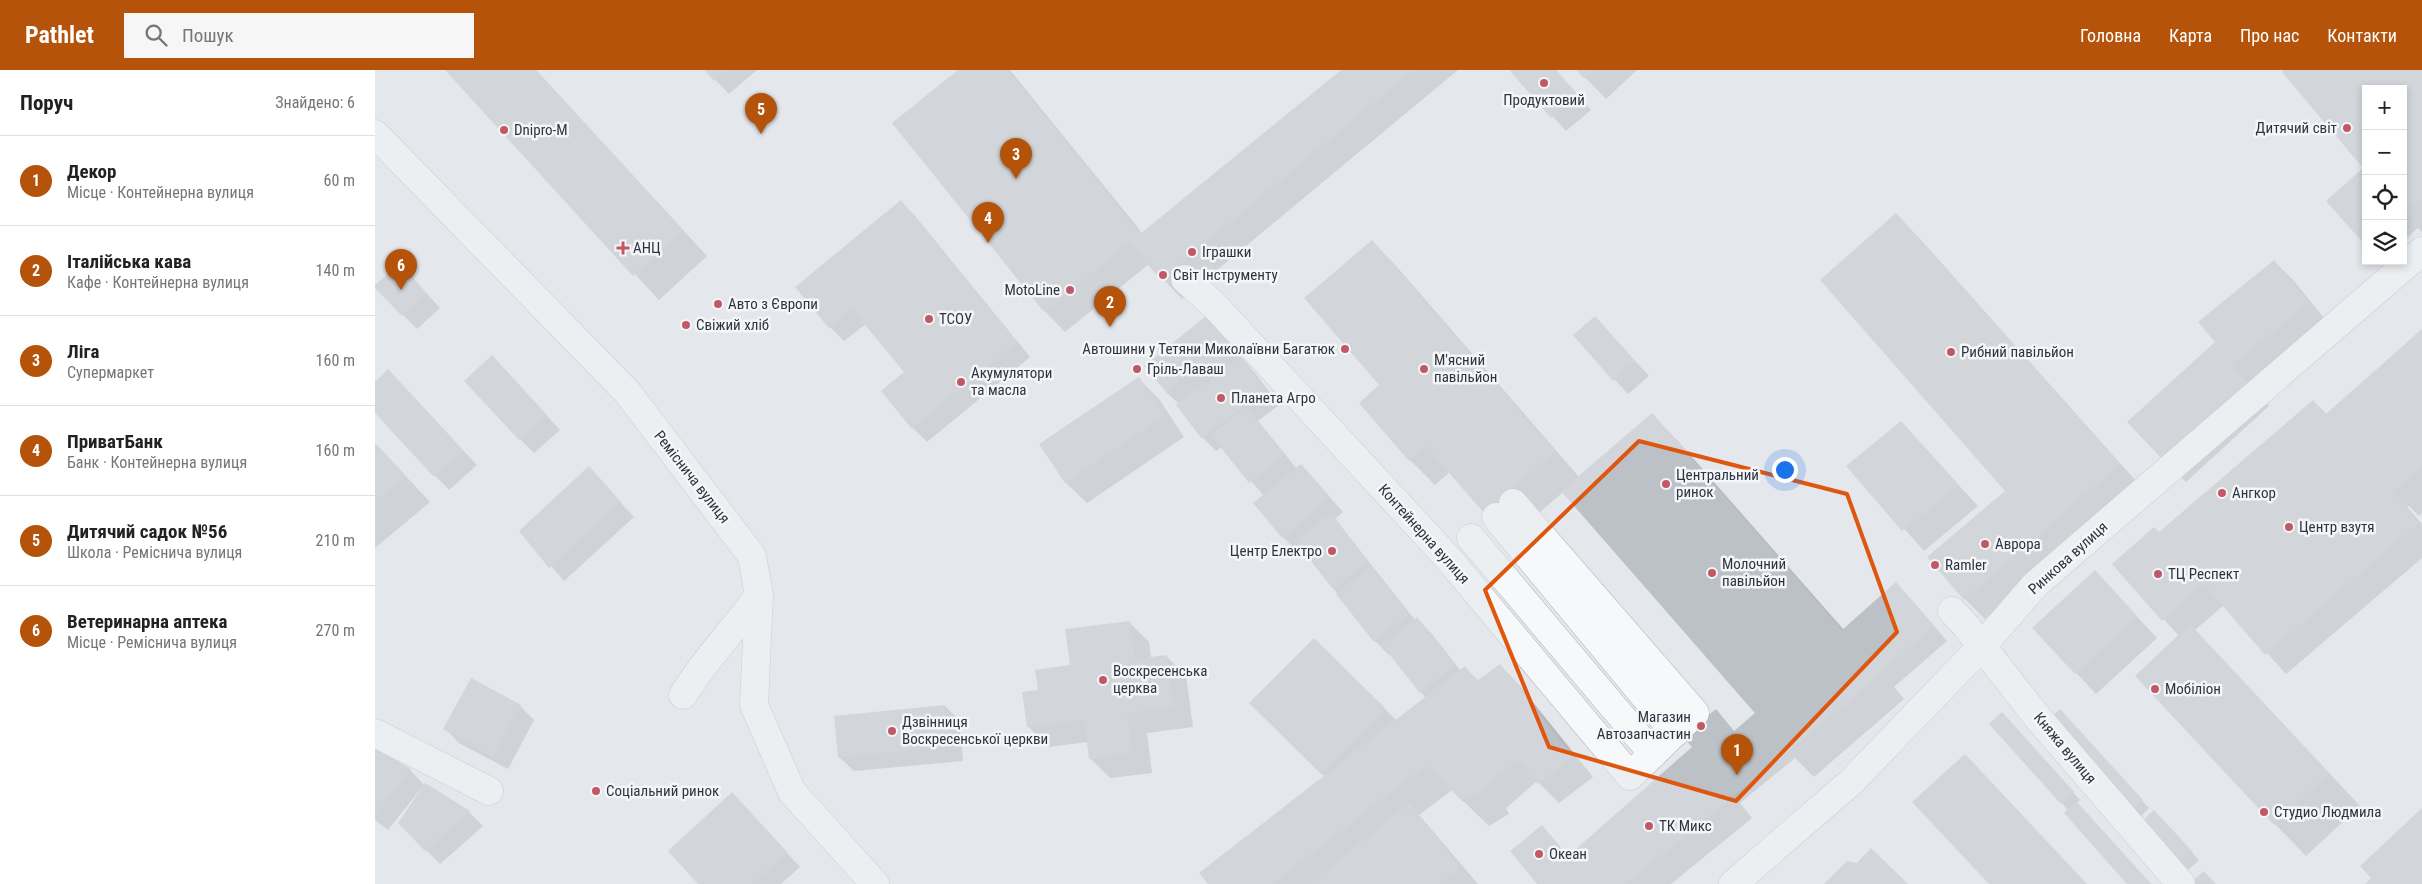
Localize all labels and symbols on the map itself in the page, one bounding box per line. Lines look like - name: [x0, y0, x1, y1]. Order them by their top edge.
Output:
- marker: Продуктовий: [1538, 77, 1550, 89]
- place label: Продуктовий: [1503, 91, 1585, 109]
- pin: 5: [745, 93, 777, 134]
- place label: Дитячий світ: [2256, 119, 2337, 137]
- place label: Dnipro-M: [514, 121, 568, 139]
- marker: Дитячий світ: [2341, 122, 2353, 134]
- marker: Dnipro-M: [498, 124, 510, 136]
- pin: 3: [1000, 138, 1032, 179]
- pin: 4: [972, 202, 1004, 243]
- place label: АНЦ: [633, 239, 661, 257]
- marker: АНЦ: [617, 242, 629, 254]
- place label: Іграшки: [1202, 243, 1251, 261]
- marker: Іграшки: [1186, 246, 1198, 258]
- pin: 6: [385, 249, 417, 290]
- place label: Світ Інструменту: [1173, 266, 1278, 284]
- marker: Світ Інструменту: [1157, 269, 1169, 281]
- place label: MotoLine: [1004, 281, 1060, 299]
- marker: MotoLine: [1064, 284, 1076, 296]
- pin: 2: [1094, 286, 1126, 327]
- place label: Авто з Європи: [728, 295, 818, 313]
- marker: Авто з Європи: [712, 298, 724, 310]
- place label: ТСОУ: [939, 310, 972, 328]
- marker: ТСОУ: [923, 313, 935, 325]
- place label: Свіжий хліб: [696, 316, 769, 334]
- marker: Свіжий хліб: [680, 319, 692, 331]
- place label: Автошини у Тетяни Миколаївни Багатюк: [1082, 340, 1335, 358]
- marker: Автошини у Тетяни Миколаївни Багатюк: [1339, 343, 1351, 355]
- place label: Рибний павільйон: [1961, 343, 2074, 361]
- marker: Рибний павільйон: [1945, 346, 1957, 358]
- place label: М'ясний павільйон: [1434, 351, 1497, 386]
- place label: Гріль-Лаваш: [1147, 360, 1224, 378]
- marker: Гріль-Лаваш: [1131, 363, 1143, 375]
- marker: М'ясний павільйон: [1418, 363, 1430, 375]
- place label: Акумулятори та масла: [971, 364, 1052, 399]
- marker: Акумулятори та масла: [955, 376, 967, 388]
- place label: Планета Агро: [1231, 389, 1316, 407]
- marker: Планета Агро: [1215, 392, 1227, 404]
- street label: Реміснича вулиця: [650, 427, 734, 527]
- your location: [1772, 457, 1798, 483]
- place label: Центральний ринок: [1676, 466, 1759, 501]
- marker: Центральний ринок: [1660, 478, 1672, 490]
- street label: Контейнерна вулиця: [1374, 480, 1474, 588]
- place label: Ангкор: [2232, 484, 2276, 502]
- marker: Ангкор: [2216, 487, 2228, 499]
- street label: Ринкова вулиця: [2025, 518, 2111, 598]
- place label: Центр взутя: [2299, 518, 2375, 536]
- marker: Центр взутя: [2283, 521, 2295, 533]
- place label: Аврора: [1995, 535, 2041, 553]
- marker: Аврора: [1979, 538, 1991, 550]
- place label: Центр Електро: [1230, 542, 1322, 560]
- marker: Центр Електро: [1326, 545, 1338, 557]
- place label: Молочний павільйон: [1722, 555, 1786, 590]
- place label: Ramler: [1945, 556, 1987, 574]
- marker: Ramler: [1929, 559, 1941, 571]
- place label: ТЦ Респект: [2168, 565, 2239, 583]
- marker: Молочний павільйон: [1706, 567, 1718, 579]
- marker: ТЦ Респект: [2152, 568, 2164, 580]
- place label: Воскресенська церква: [1113, 662, 1207, 697]
- marker: Воскресенська церква: [1097, 674, 1109, 686]
- place label: Мобіліон: [2165, 680, 2221, 698]
- marker: Мобіліон: [2149, 683, 2161, 695]
- place label: Магазин Автозапчастин: [1597, 708, 1691, 743]
- street label: Княжа вулиця: [2030, 709, 2100, 787]
- place label: Дзвінниця Воскресенської церкви: [902, 713, 1048, 748]
- marker: Магазин Автозапчастин: [1695, 720, 1707, 732]
- marker: Дзвінниця Воскресенської церкви: [886, 725, 898, 737]
- pin: 1: [1721, 734, 1753, 775]
- place label: Соціальний ринок: [606, 782, 719, 800]
- marker: Соціальний ринок: [590, 785, 602, 797]
- place label: Студио Людмила: [2274, 803, 2381, 821]
- marker: Студио Людмила: [2258, 806, 2270, 818]
- place label: ТК Микс: [1659, 817, 1712, 835]
- marker: ТК Микс: [1643, 820, 1655, 832]
- place label: Океан: [1549, 845, 1587, 863]
- marker: Океан: [1533, 848, 1545, 860]

